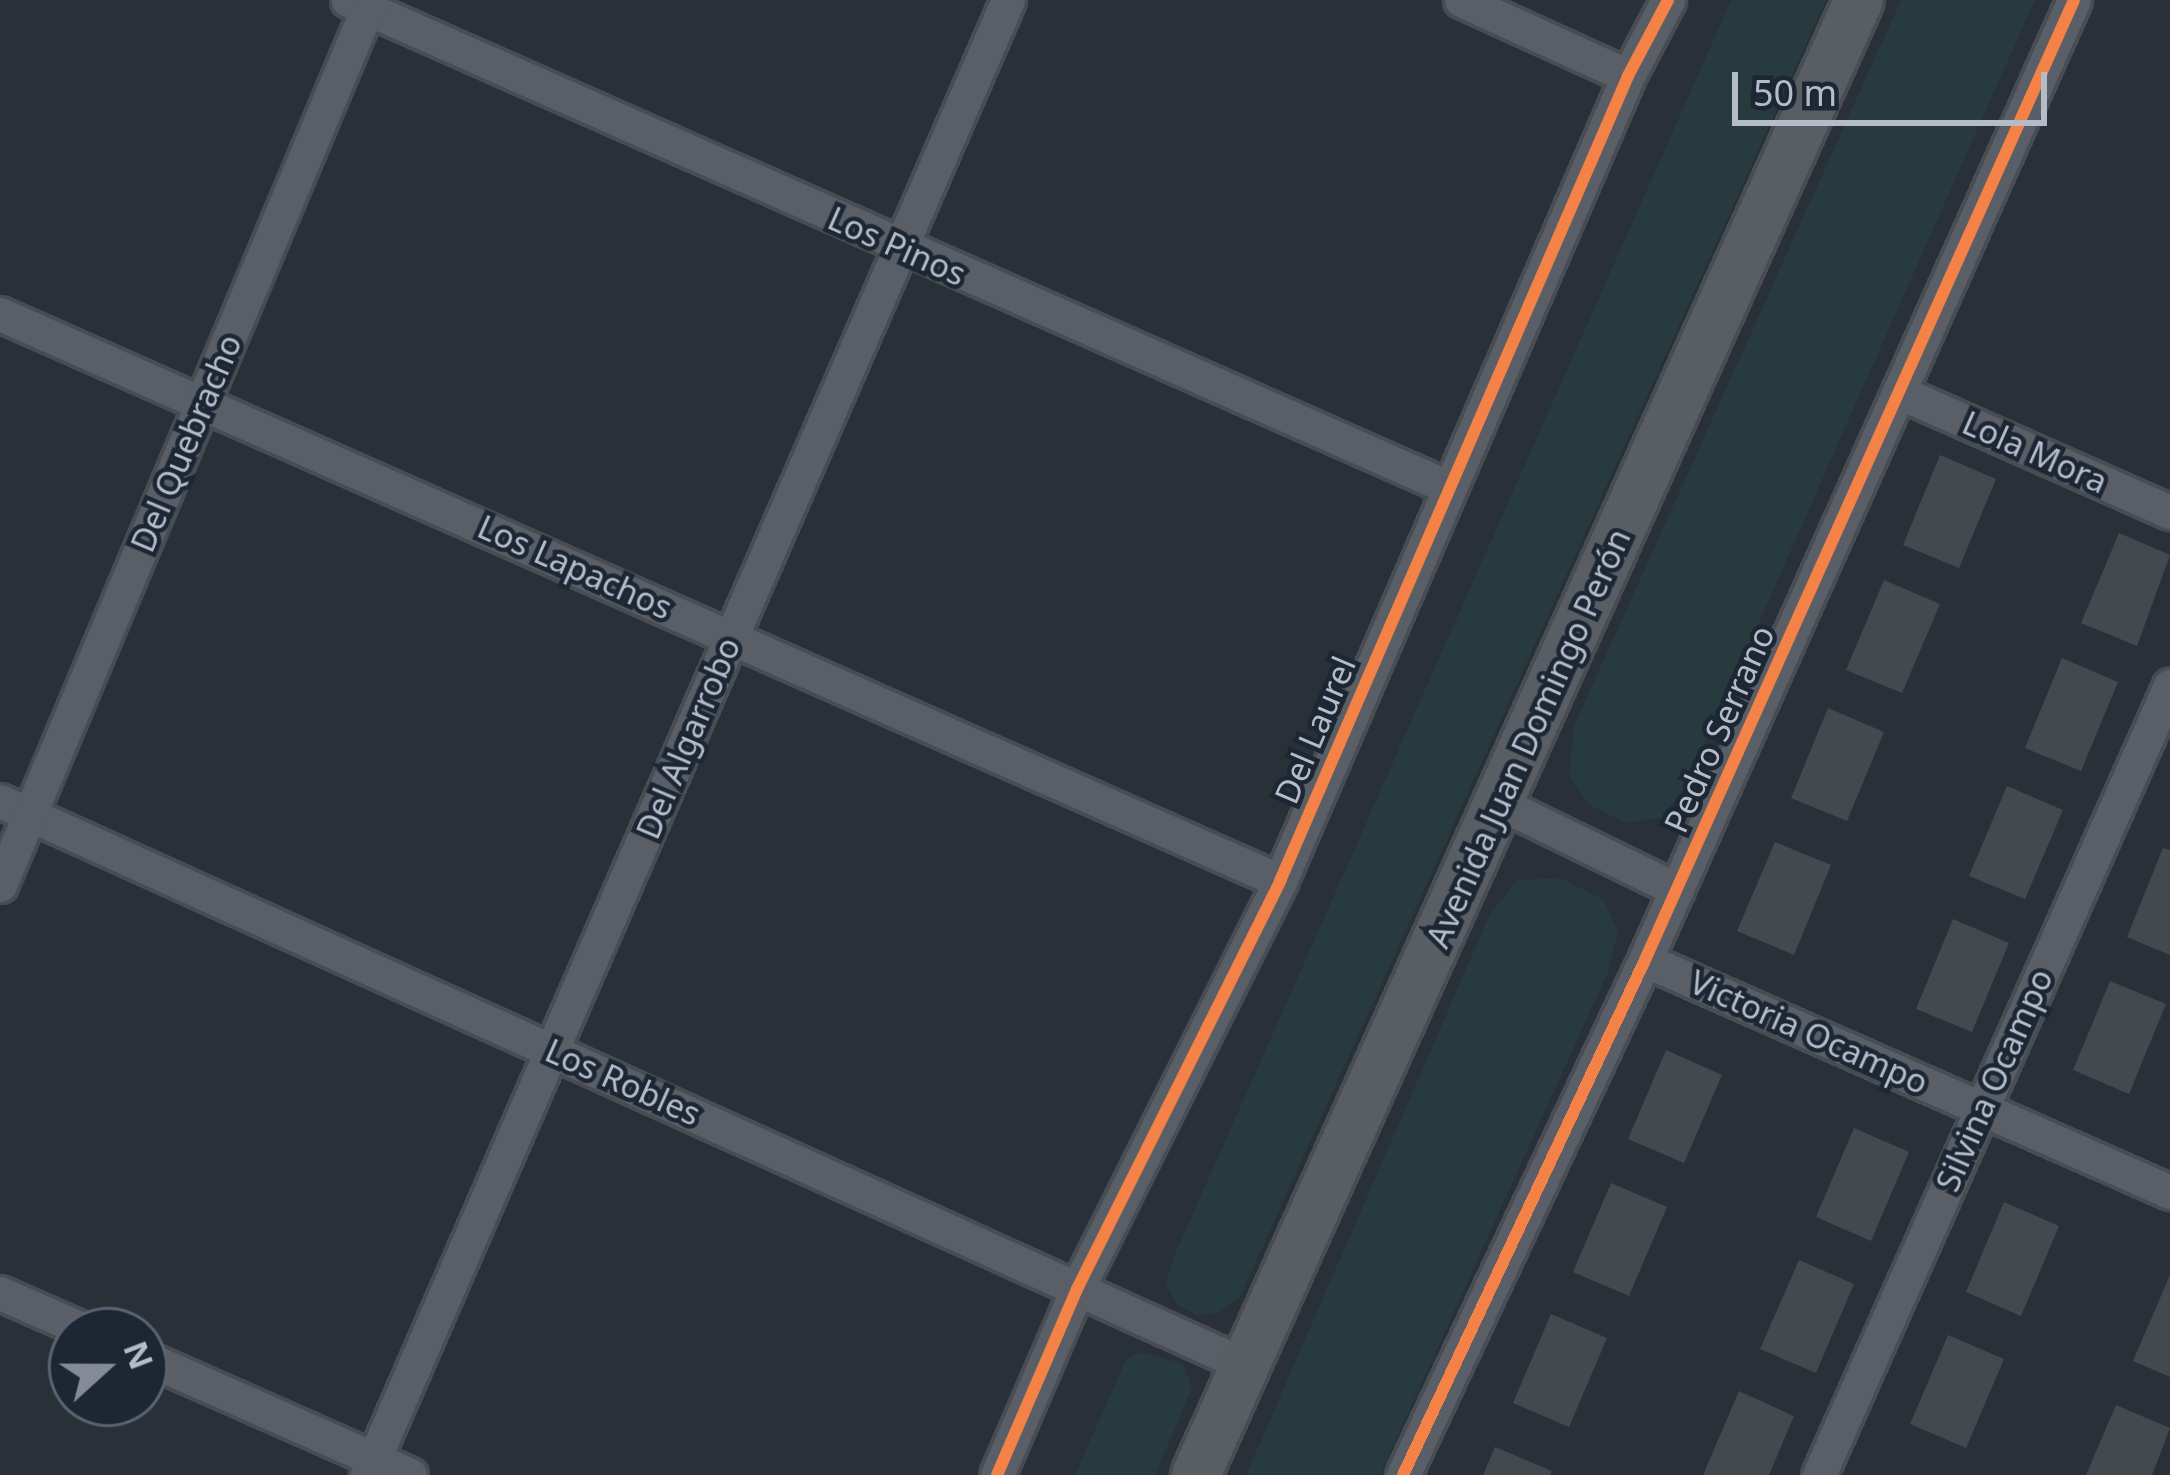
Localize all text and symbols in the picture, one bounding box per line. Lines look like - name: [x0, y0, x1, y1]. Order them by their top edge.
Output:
- scale bar: [1738, 48, 2053, 122]
- text: 50 m: [1753, 68, 1837, 117]
- street label: Los Pinos: [822, 198, 972, 294]
- street label: Del Quebracho: [122, 328, 250, 558]
- street label: Lola Mora: [1956, 403, 2114, 501]
- street label: Los Lapachos: [472, 507, 678, 627]
- street label: Avenida Juan Domingo Perón: [1418, 522, 1638, 954]
- street label: Pedro Serrano: [1656, 619, 1782, 839]
- street label: Del Algarrobo: [628, 631, 748, 845]
- street label: Del Laurel: [1266, 650, 1364, 810]
- street label: Victoria Ocampo: [1684, 962, 1934, 1102]
- street label: Silvina Ocampo: [1927, 963, 2061, 1197]
- street label: Los Robles: [539, 1030, 707, 1134]
- north arrow: [48, 1307, 168, 1427]
- text: N: [113, 1334, 165, 1376]

